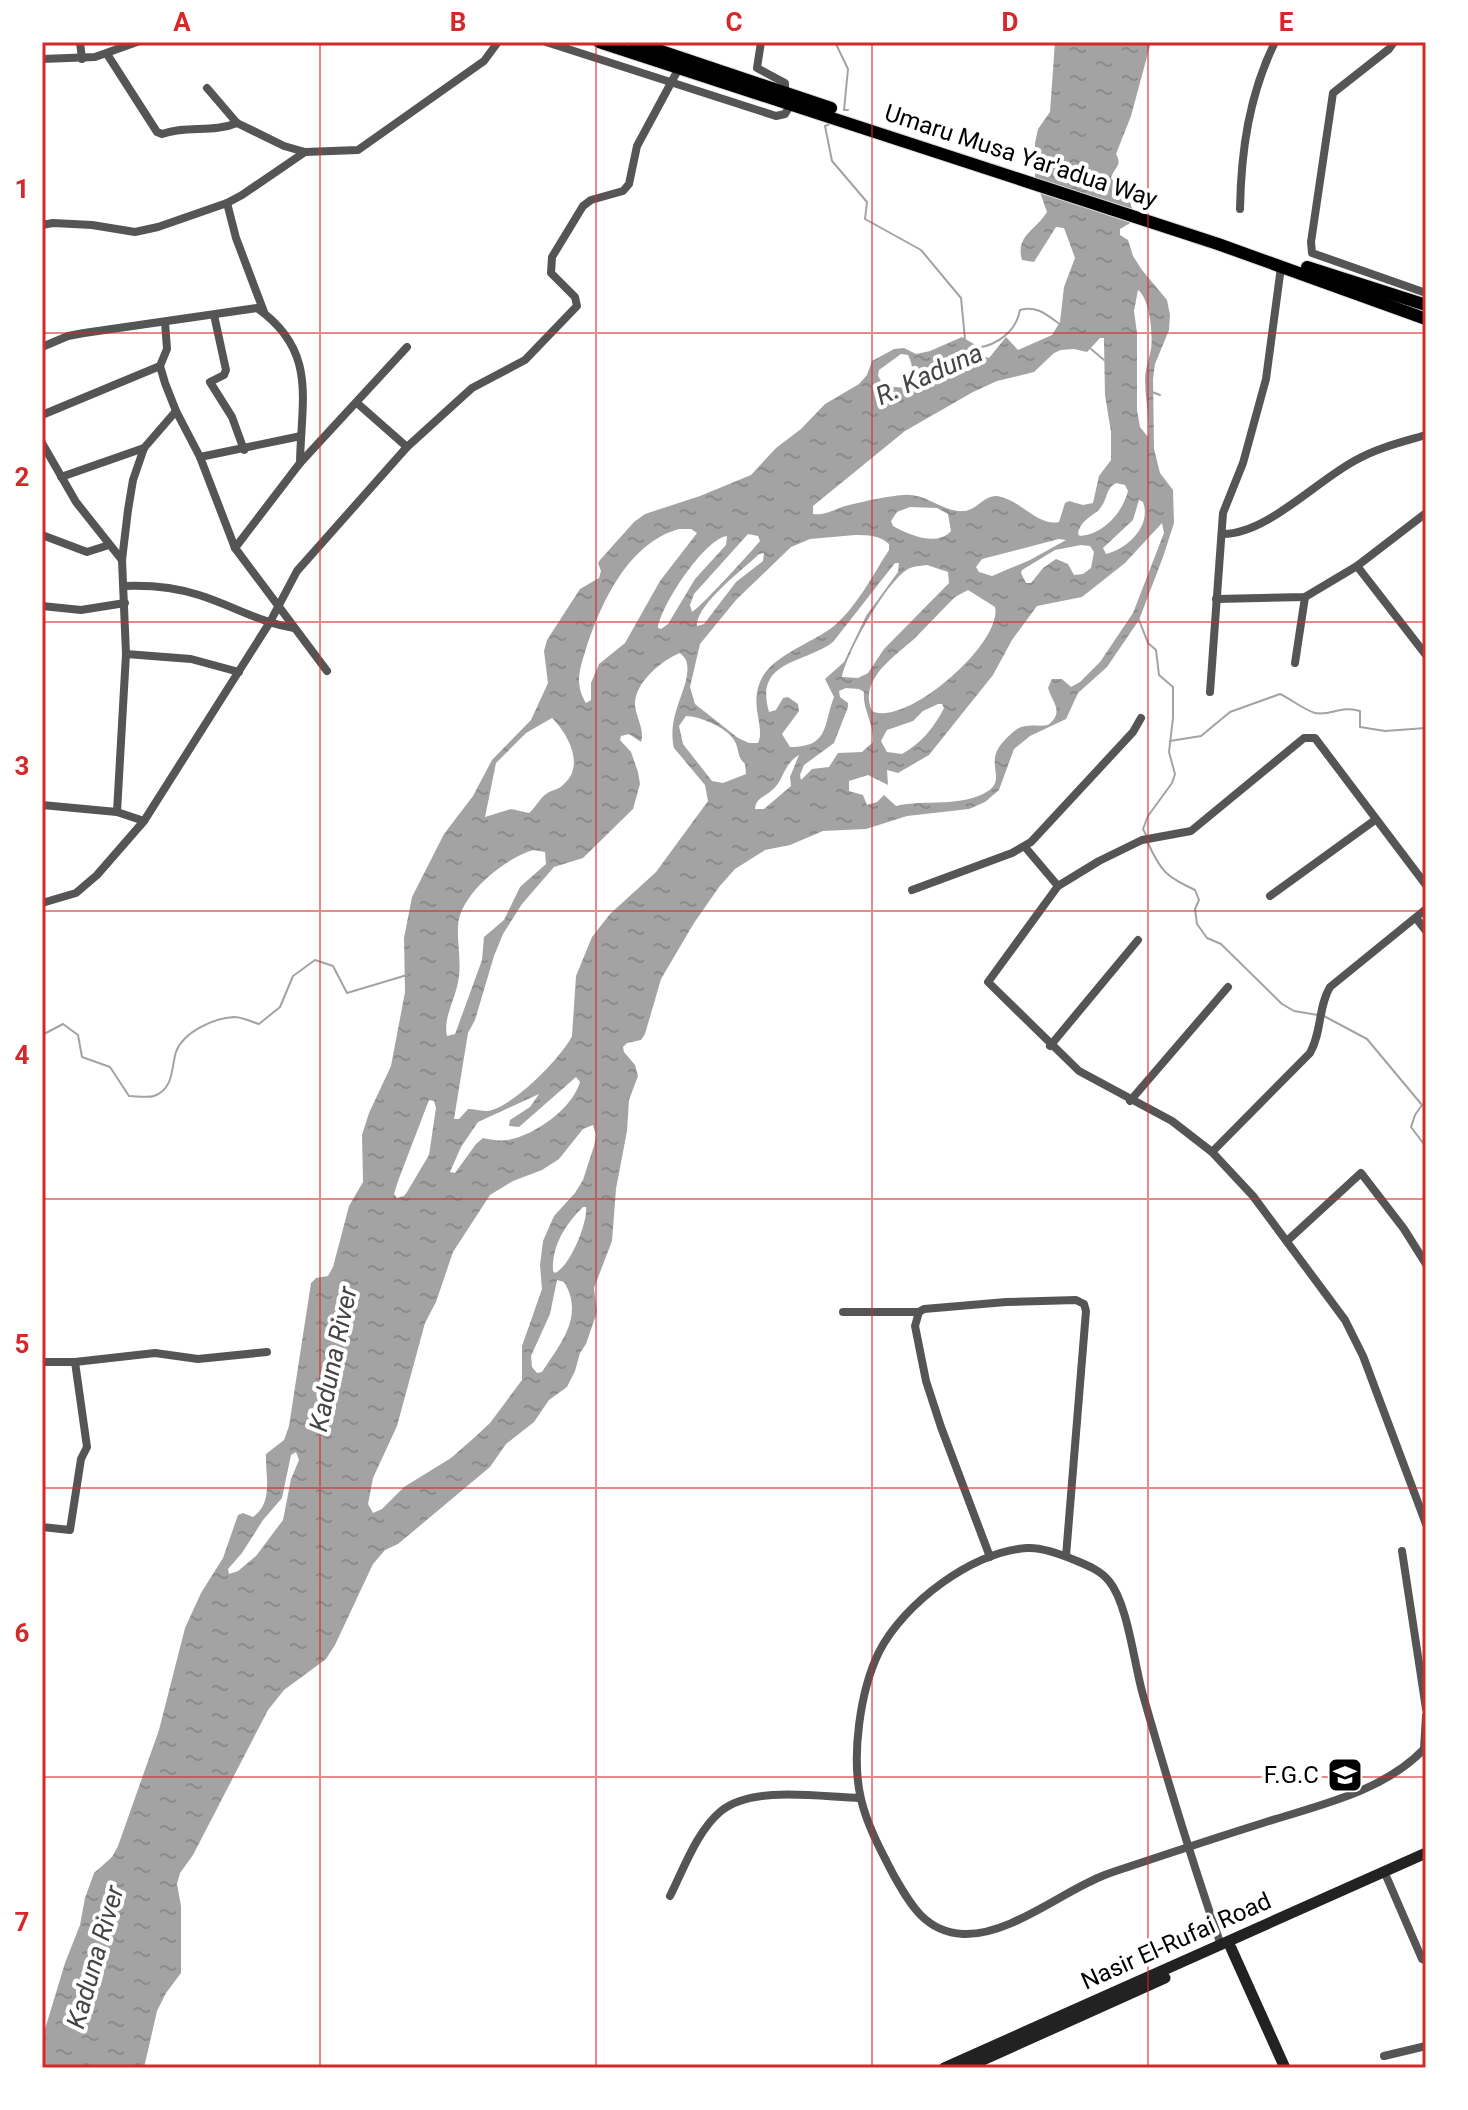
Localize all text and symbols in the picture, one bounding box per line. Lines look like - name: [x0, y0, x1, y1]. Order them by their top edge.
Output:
- text: A: [173, 7, 191, 37]
- text: B: [450, 7, 466, 37]
- text: C: [725, 7, 743, 37]
- text: D: [1002, 7, 1018, 37]
- text: E: [1279, 7, 1294, 37]
- street label: Umaru Musa Yar'adua Way: [881, 99, 1161, 214]
- text: 1: [15, 174, 29, 204]
- water label: R. Kaduna: [871, 337, 987, 411]
- text: 2: [15, 462, 29, 492]
- text: 3: [15, 751, 29, 781]
- text: 4: [15, 1040, 30, 1070]
- water label: Kaduna River: [303, 1282, 363, 1434]
- text: 5: [15, 1329, 29, 1359]
- text: 6: [15, 1618, 30, 1648]
- school or university icon: F.G.C: [1326, 1756, 1364, 1794]
- place label: F.G.C: [1264, 1761, 1319, 1789]
- water label: Kaduna River: [60, 1881, 130, 2032]
- street label: Nasir El-Rufai Road: [1077, 1887, 1275, 1995]
- text: 7: [15, 1907, 29, 1937]

